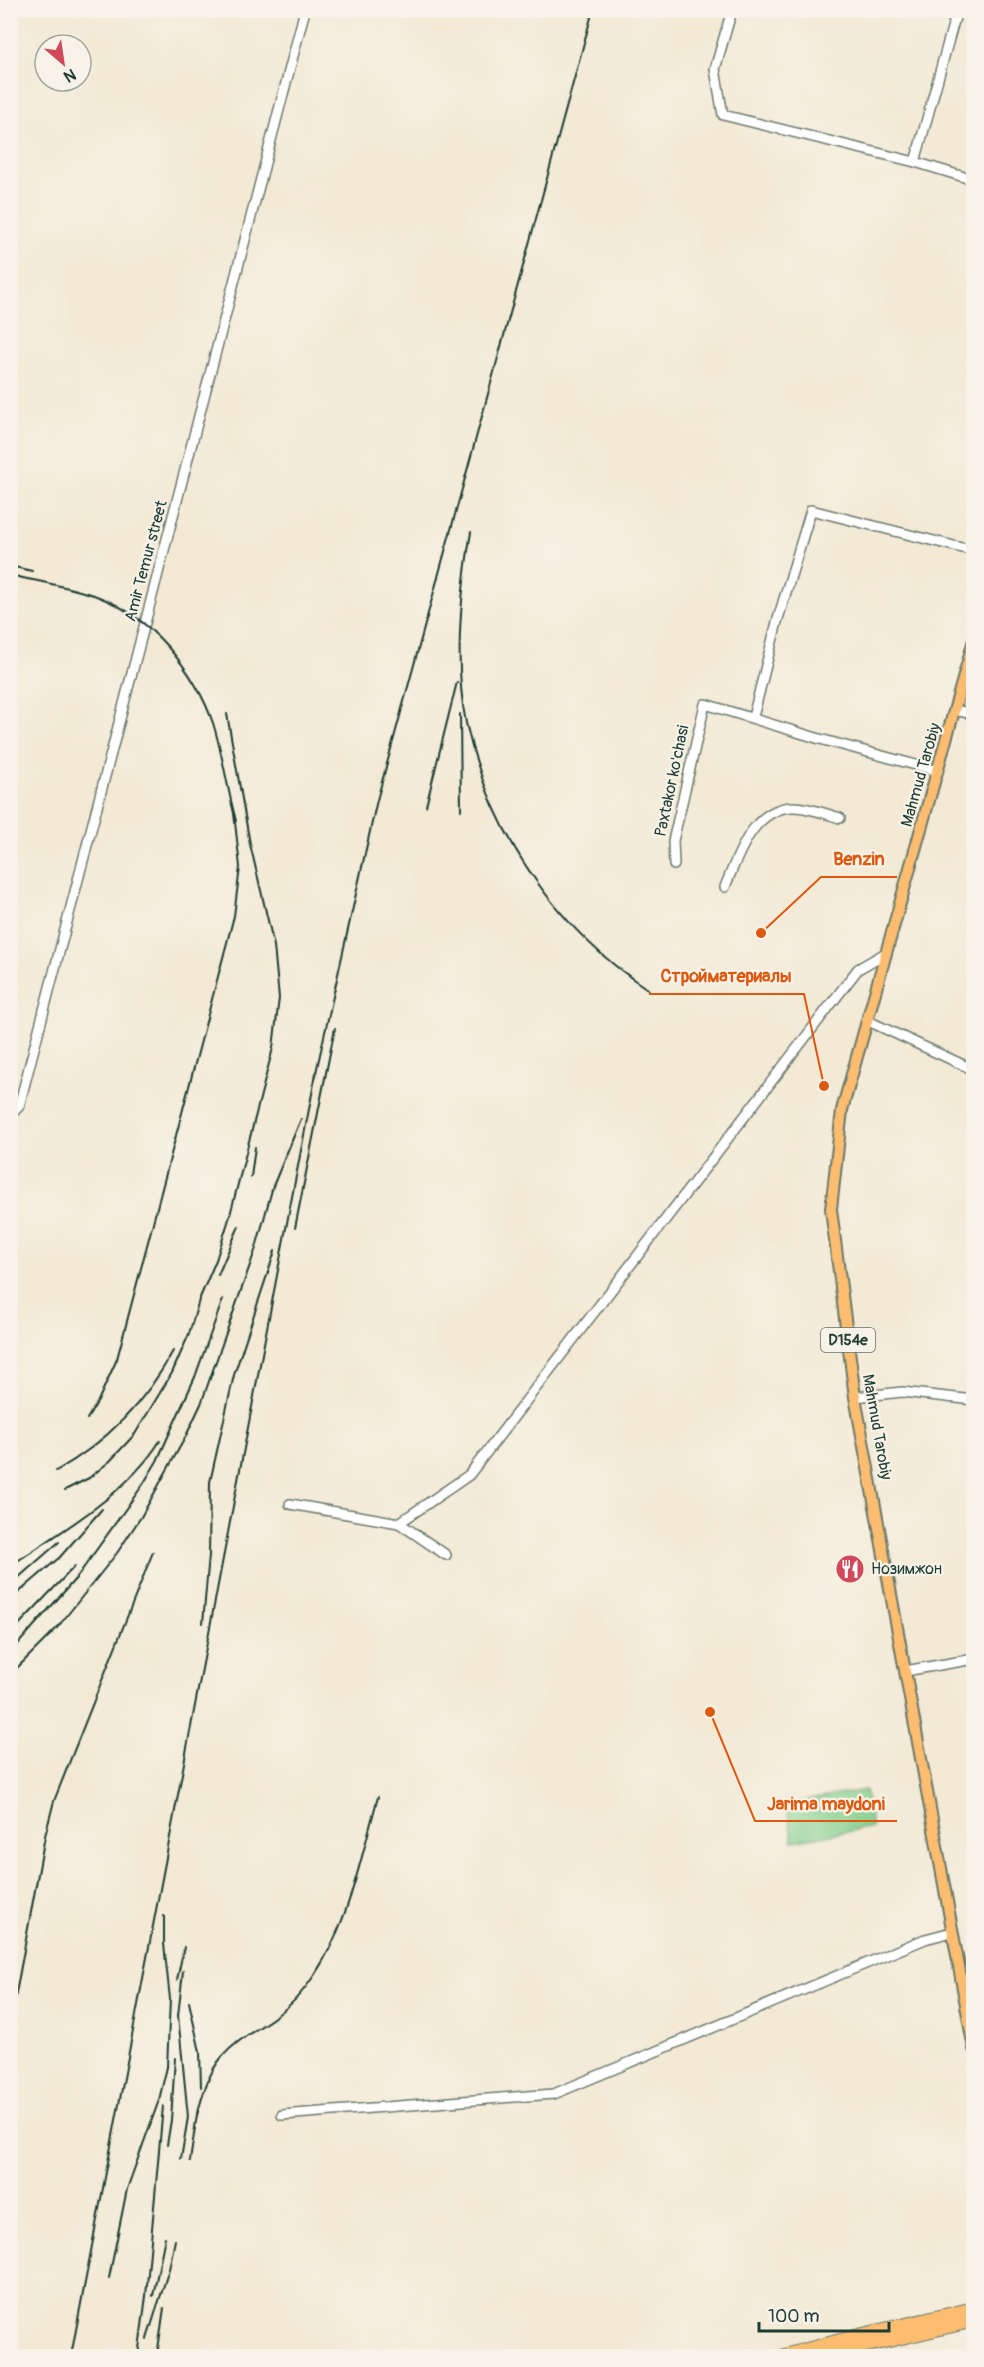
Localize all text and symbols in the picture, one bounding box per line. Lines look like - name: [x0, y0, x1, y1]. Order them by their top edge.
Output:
- north arrow: [33, 33, 93, 93]
- text: N: [60, 64, 79, 87]
- street label: Amir Temur street: [120, 498, 172, 624]
- street label: Mahmud Tarobiy: [897, 721, 945, 829]
- street label: Paxtakor ko'chasi: [650, 723, 694, 839]
- callout: Benzin: [821, 841, 897, 877]
- text: Benzin: [833, 848, 885, 871]
- callout: Стройматериалы: [649, 958, 804, 994]
- text: Стройматериалы: [661, 965, 791, 988]
- road number: D154e: [821, 1328, 875, 1352]
- street label: Mahmud Tarobiy: [858, 1373, 896, 1482]
- restaurant icon: Нозимжон: [834, 1553, 866, 1585]
- place label: Нозимжон: [871, 1559, 942, 1579]
- callout: Jarima maydoni: [755, 1785, 897, 1821]
- text: Jarima maydoni: [767, 1793, 885, 1816]
- scale bar: [759, 2295, 890, 2333]
- text: 100 m: [768, 2305, 820, 2328]

